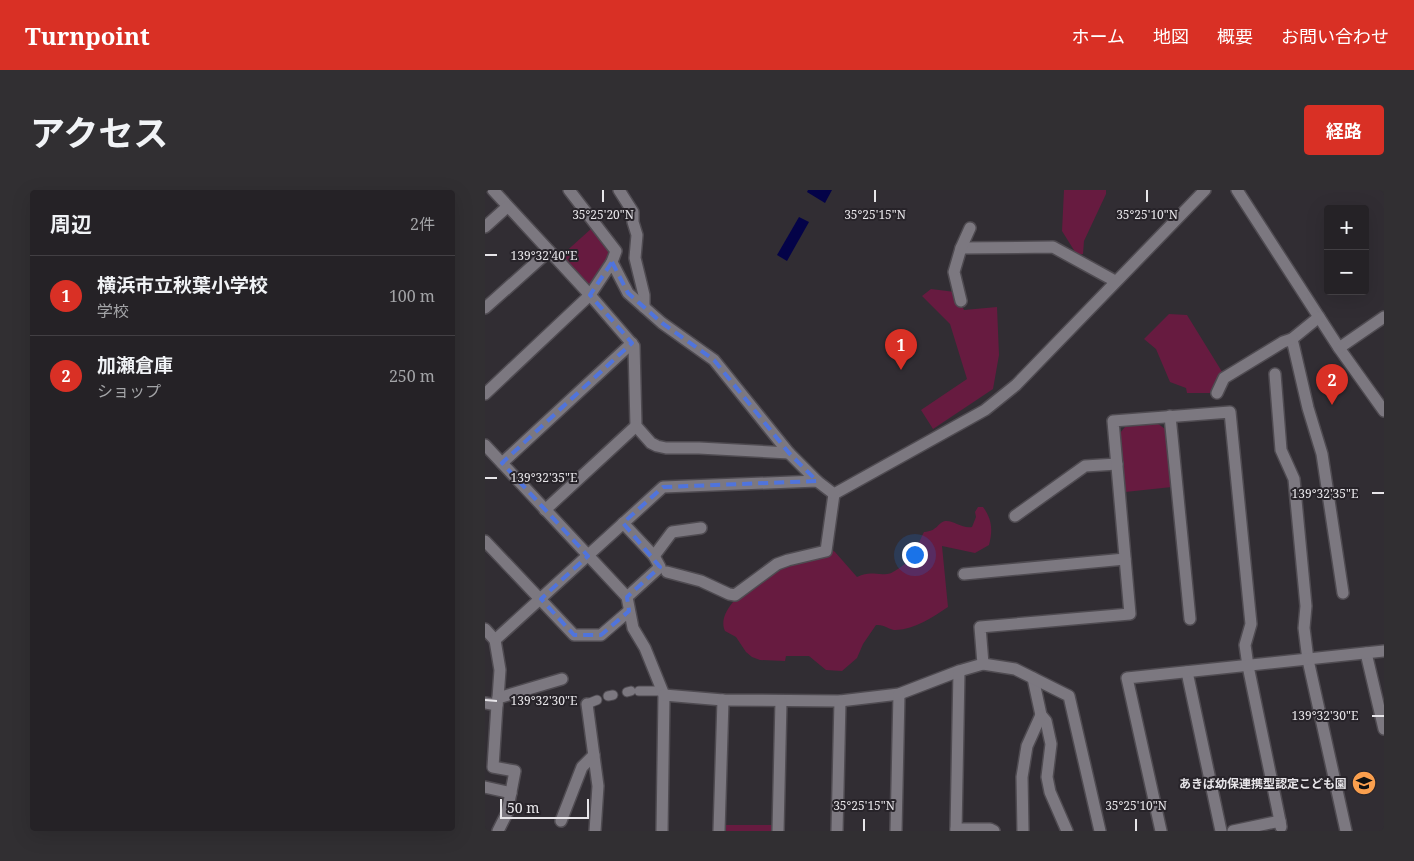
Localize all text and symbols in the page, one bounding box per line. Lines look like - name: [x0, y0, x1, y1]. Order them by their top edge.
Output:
- text: Turnpoint: [25, 19, 150, 52]
- text: ホーム: [1072, 24, 1125, 48]
- text: 地図: [1153, 24, 1189, 48]
- text: 概要: [1217, 24, 1253, 48]
- text: お問い合わせ: [1281, 24, 1389, 48]
- button: 経路: [1304, 105, 1384, 155]
- text: アクセス: [30, 109, 168, 156]
- map controls: [1324, 205, 1369, 295]
- button: +: [1324, 205, 1369, 250]
- text: 35°25'20"N: [572, 206, 634, 223]
- text: 35°25'15"N: [844, 206, 906, 223]
- text: 35°25'10"N: [1116, 206, 1178, 223]
- text: 周辺: [50, 210, 92, 238]
- text: 2件: [410, 213, 435, 235]
- text: 139°32'40"E: [511, 247, 577, 264]
- button: −: [1324, 250, 1369, 295]
- text: 横浜市立秋葉小学校: [97, 272, 268, 298]
- text: 1: [61, 285, 71, 307]
- text: 100 m: [389, 285, 435, 307]
- text: 学校: [97, 300, 129, 322]
- pin: 1: [885, 329, 917, 370]
- text: 加瀬倉庫: [97, 352, 173, 378]
- pin: 2: [1316, 364, 1348, 405]
- text: 2: [61, 365, 71, 387]
- text: 250 m: [389, 365, 435, 387]
- text: ショップ: [97, 380, 161, 402]
- text: 139°32'35"E: [511, 469, 577, 486]
- text: 139°32'35"E: [1292, 485, 1358, 502]
- your location: [902, 542, 928, 568]
- text: 139°32'30"E: [511, 692, 577, 709]
- text: 139°32'30"E: [1292, 707, 1358, 724]
- school or university icon: あきば幼保連携型認定こども園: [1351, 770, 1377, 796]
- place label: あきば幼保連携型認定こども園: [1179, 775, 1347, 792]
- scale bar: [500, 796, 589, 819]
- text: 35°25'15"N: [833, 797, 895, 814]
- text: 35°25'10"N: [1105, 797, 1167, 814]
- text: 50 m: [507, 798, 540, 817]

